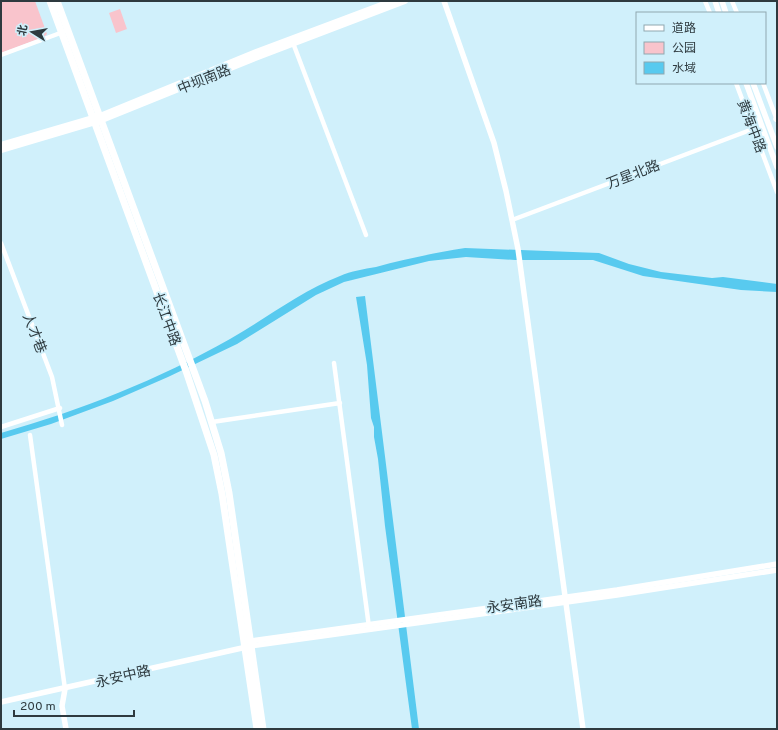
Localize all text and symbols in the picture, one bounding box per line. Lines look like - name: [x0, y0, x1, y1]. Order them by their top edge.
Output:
- north arrow: [12, 12, 52, 52]
- legend: [636, 12, 766, 84]
- text: 道路: [672, 21, 696, 37]
- text: 北: [15, 24, 31, 37]
- text: 公园: [672, 41, 696, 57]
- text: 水域: [672, 61, 696, 77]
- street label: 中坝南路: [175, 62, 234, 99]
- street label: 黄海中路: [733, 97, 769, 156]
- street label: 万星北路: [604, 156, 663, 193]
- street label: 长江中路: [148, 290, 183, 349]
- street label: 人才巷: [18, 311, 49, 356]
- street label: 永安南路: [485, 593, 543, 618]
- street label: 永安中路: [94, 663, 153, 692]
- scale bar: [14, 692, 134, 718]
- text: 200 m: [20, 699, 56, 715]

